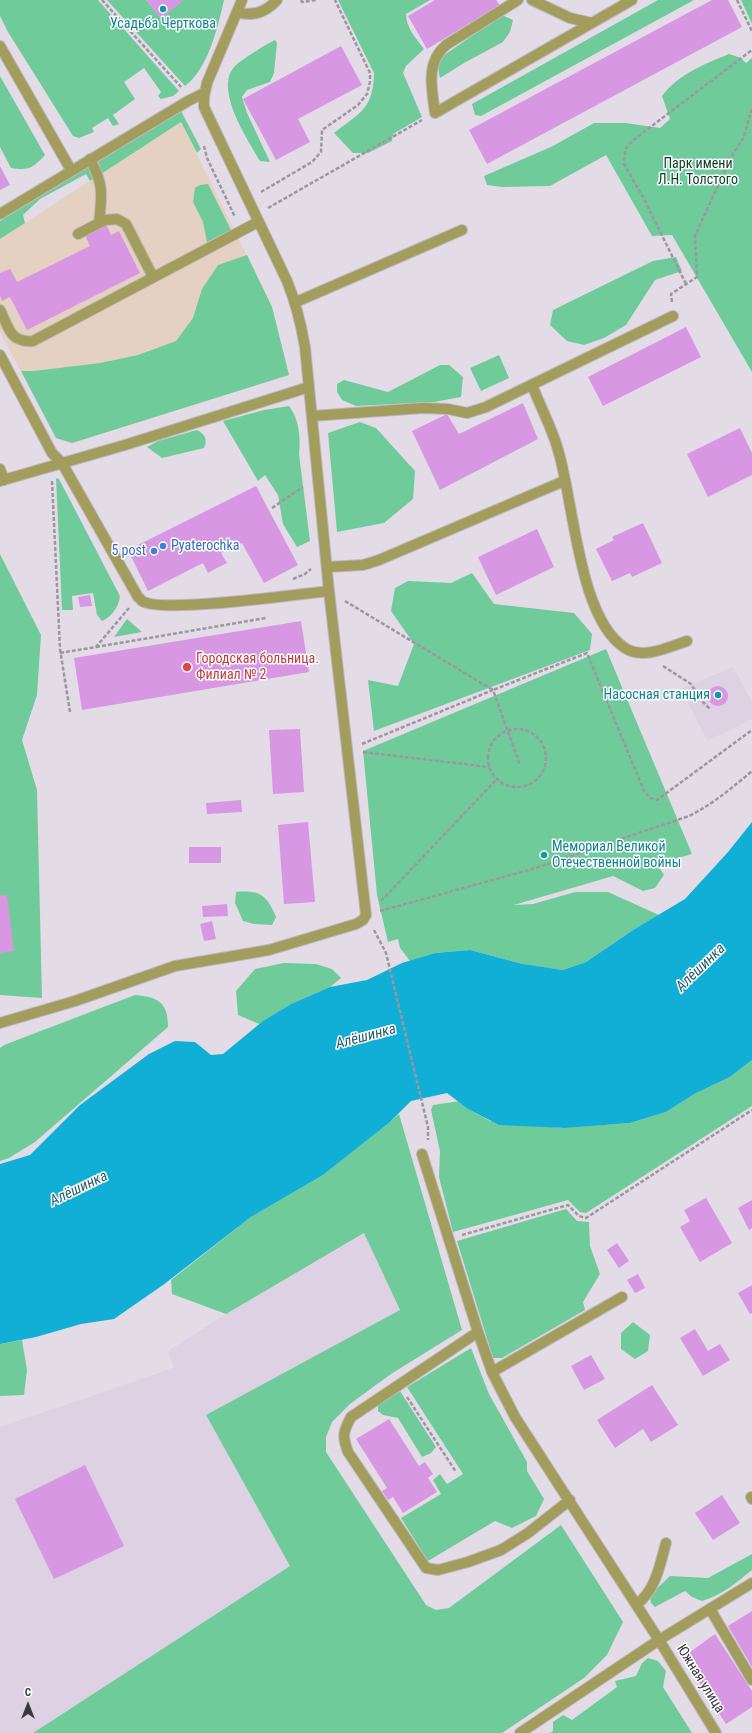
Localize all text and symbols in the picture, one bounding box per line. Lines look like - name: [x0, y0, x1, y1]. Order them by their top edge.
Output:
- marker: Усадьба Черткова: [158, 4, 168, 14]
- place label: Усадьба Черткова: [110, 16, 216, 32]
- park label: Парк имени Л.Н. Толстого: [658, 156, 738, 188]
- place label: Pyaterochka: [171, 538, 239, 554]
- marker: Pyaterochka: [158, 541, 168, 551]
- place label: 5 post: [111, 543, 146, 559]
- marker: 5 post: [149, 546, 159, 556]
- place label: Городская больница. Филиал № 2: [196, 651, 319, 684]
- marker: Городская больница. Филиал № 2: [181, 661, 193, 673]
- place label: Насосная станция: [603, 687, 710, 703]
- marker: Насосная станция: [713, 690, 723, 700]
- place label: Мемориал Великой Отечественной войны: [552, 839, 681, 872]
- marker: Мемориал Великой Отечественной войны: [539, 850, 549, 860]
- water label: Алёшинка: [673, 940, 729, 996]
- water label: Алёшинка: [334, 1020, 398, 1054]
- water label: Алёшинка: [47, 1167, 111, 1211]
- street label: Южная улица: [672, 1642, 728, 1716]
- north arrow: [8, 1685, 48, 1725]
- text: С: [25, 1686, 31, 1699]

